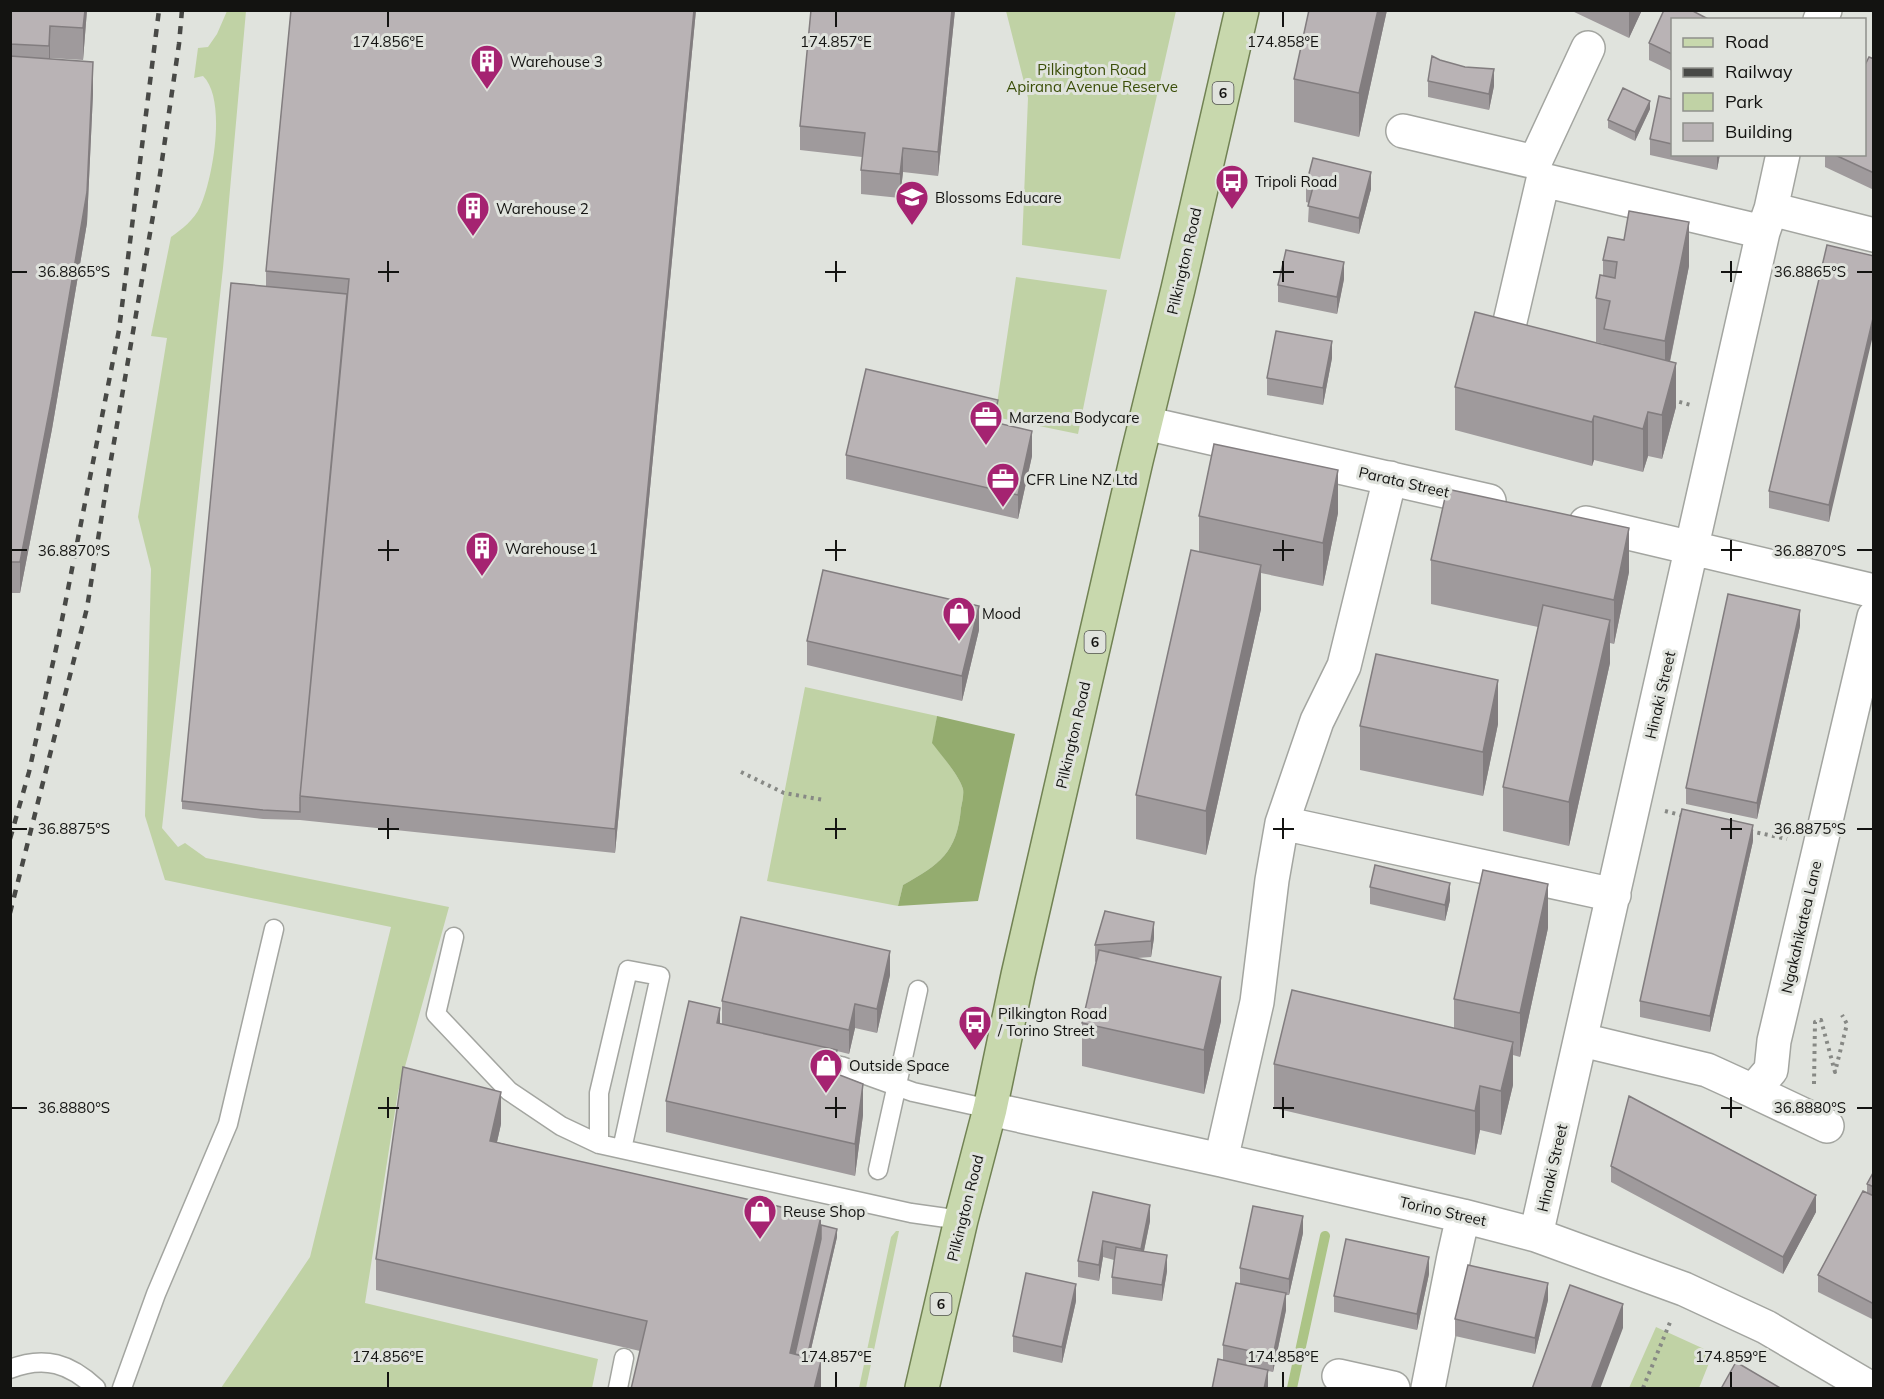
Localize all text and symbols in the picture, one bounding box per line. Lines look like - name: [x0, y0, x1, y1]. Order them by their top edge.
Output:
- legend: [1671, 18, 1866, 156]
- text: Road: [1725, 30, 1769, 53]
- text: 174.856°E: [352, 32, 424, 51]
- text: 174.857°E: [800, 32, 872, 51]
- text: 174.858°E: [1247, 32, 1319, 51]
- building icon: Warehouse 3: [469, 43, 505, 90]
- place label: Warehouse 3: [510, 52, 603, 71]
- park label: Pilkington Road Apirana Avenue Reserve: [1006, 60, 1178, 96]
- text: Railway: [1725, 60, 1793, 83]
- road number: 6: [1212, 82, 1234, 104]
- text: Park: [1725, 90, 1764, 113]
- text: Building: [1725, 120, 1793, 143]
- bus stop icon: Tripoli Road: [1214, 163, 1250, 210]
- place label: Tripoli Road: [1255, 172, 1337, 191]
- school or university icon: Blossoms Educare: [894, 179, 930, 226]
- place label: Blossoms Educare: [935, 188, 1062, 207]
- building icon: Warehouse 2: [455, 190, 491, 237]
- place label: Warehouse 2: [496, 199, 589, 218]
- street label: Pilkington Road: [1162, 206, 1206, 316]
- text: 36.8865°S: [38, 262, 110, 281]
- text: 36.8865°S: [1774, 262, 1846, 281]
- office icon: Marzena Bodycare: [968, 399, 1004, 446]
- place label: Marzena Bodycare: [1009, 408, 1139, 427]
- office icon: CFR Line NZ Ltd: [985, 461, 1021, 508]
- street label: Parata Street: [1357, 462, 1451, 502]
- place label: CFR Line NZ Ltd: [1026, 470, 1138, 489]
- building icon: Warehouse 1: [464, 530, 500, 577]
- place label: Warehouse 1: [505, 539, 598, 558]
- text: 36.8870°S: [38, 541, 110, 560]
- text: 36.8870°S: [1774, 541, 1846, 560]
- shop icon: Mood: [941, 595, 977, 642]
- place label: Mood: [982, 604, 1021, 623]
- road number: 6: [1084, 631, 1106, 653]
- street label: Hinaki Street: [1641, 649, 1679, 741]
- street label: Pilkington Road: [1051, 680, 1095, 790]
- text: 36.8875°S: [38, 819, 110, 838]
- text: 36.8875°S: [1774, 819, 1846, 838]
- street label: Ngakahikatea Lane: [1777, 859, 1825, 995]
- bus stop icon: Pilkington Road / Torino Street: [957, 1004, 993, 1051]
- place label: Pilkington Road / Torino Street: [997, 1004, 1107, 1040]
- shop icon: Outside Space: [808, 1047, 844, 1094]
- place label: Outside Space: [849, 1056, 949, 1075]
- text: 36.8880°S: [38, 1098, 110, 1117]
- text: 36.8880°S: [1774, 1098, 1846, 1117]
- street label: Hinaki Street: [1533, 1122, 1571, 1214]
- street label: Pilkington Road: [943, 1153, 987, 1263]
- street label: Torino Street: [1398, 1192, 1488, 1230]
- shop icon: Reuse Shop: [742, 1193, 778, 1240]
- place label: Reuse Shop: [783, 1202, 865, 1221]
- road number: 6: [930, 1293, 952, 1315]
- text: 174.856°E: [352, 1347, 424, 1366]
- text: 174.857°E: [800, 1347, 872, 1366]
- text: 174.858°E: [1247, 1347, 1319, 1366]
- text: 174.859°E: [1695, 1347, 1767, 1366]

